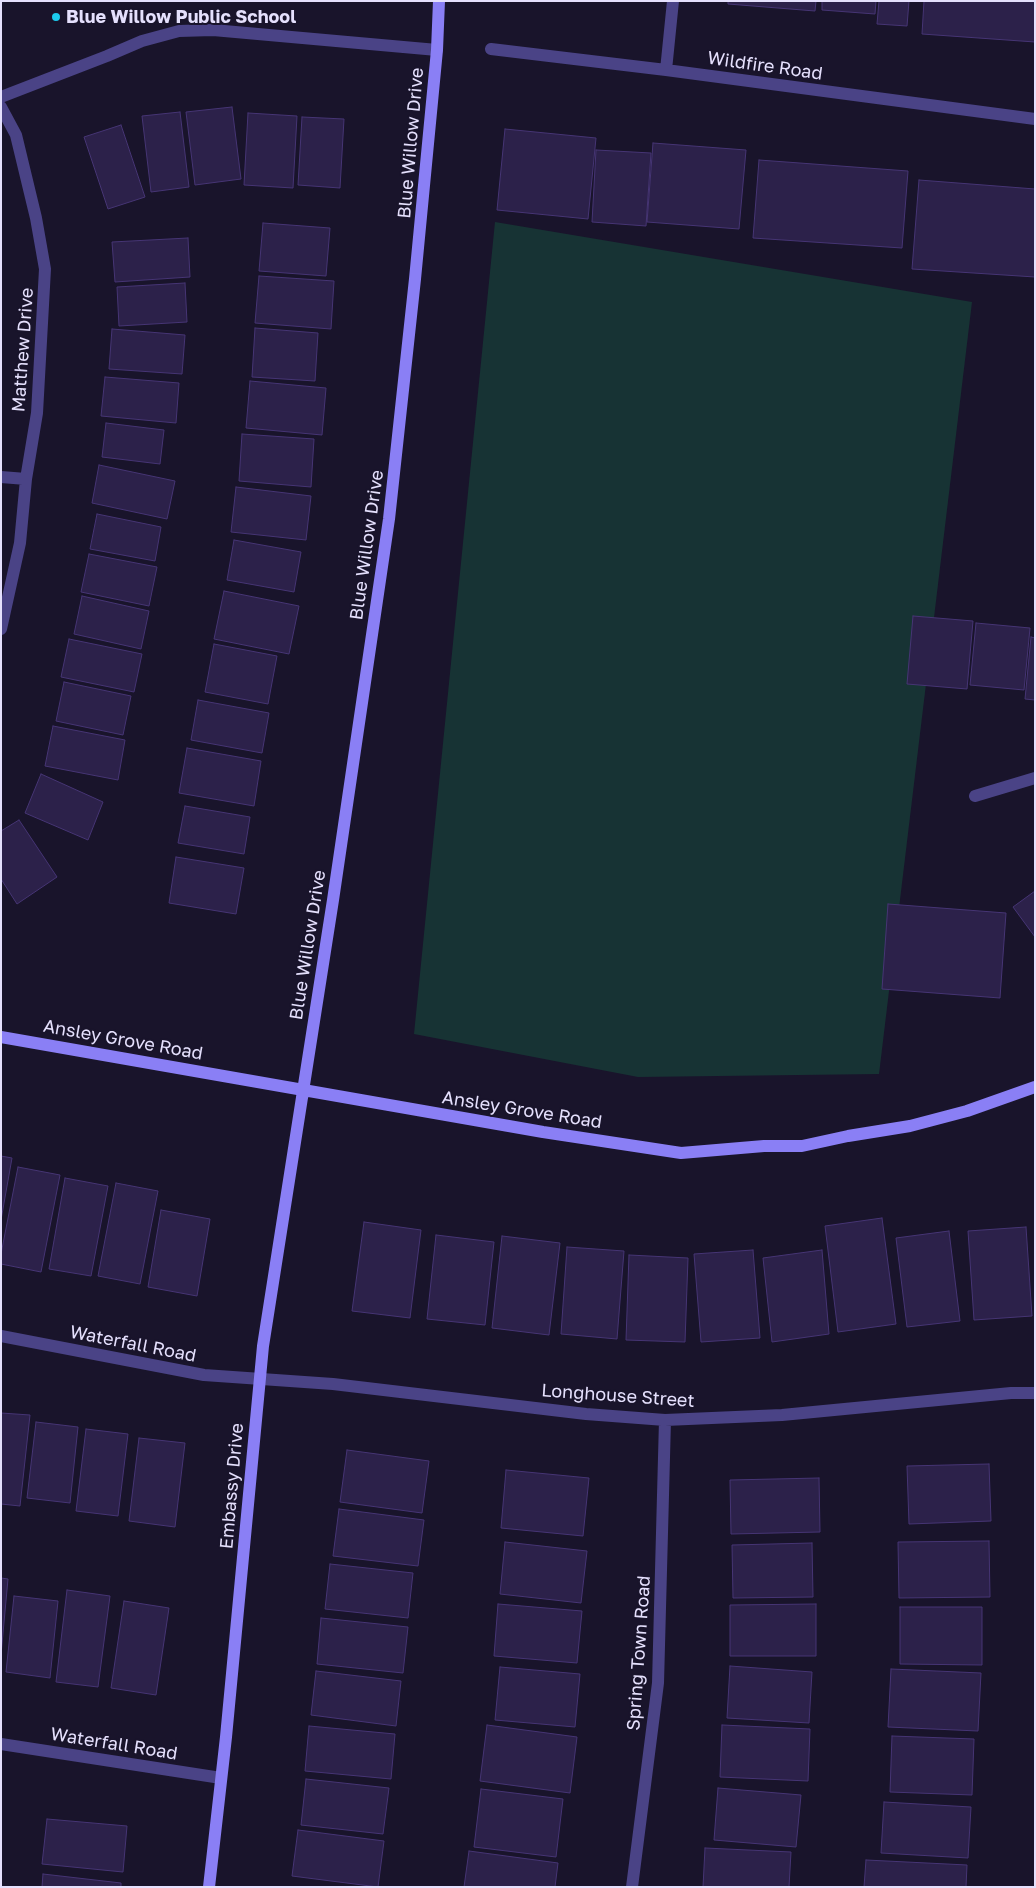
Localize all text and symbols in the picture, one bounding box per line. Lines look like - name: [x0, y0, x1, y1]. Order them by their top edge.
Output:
- place label: Blue Willow Public School: [66, 6, 296, 28]
- marker: Blue Willow Public School: [50, 11, 62, 23]
- street label: Wildfire Road: [706, 47, 824, 85]
- street label: Blue Willow Drive: [394, 67, 428, 219]
- street label: Matthew Drive: [8, 287, 38, 413]
- street label: Blue Willow Drive: [346, 469, 388, 621]
- street label: Blue Willow Drive: [285, 869, 331, 1021]
- street label: Ansley Grove Road: [42, 1015, 204, 1065]
- street label: Ansley Grove Road: [440, 1087, 604, 1133]
- street label: Waterfall Road: [68, 1321, 198, 1367]
- street label: Longhouse Street: [541, 1380, 695, 1412]
- street label: Embassy Drive: [216, 1422, 248, 1550]
- street label: Spring Town Road: [623, 1575, 655, 1731]
- street label: Waterfall Road: [49, 1723, 179, 1765]

